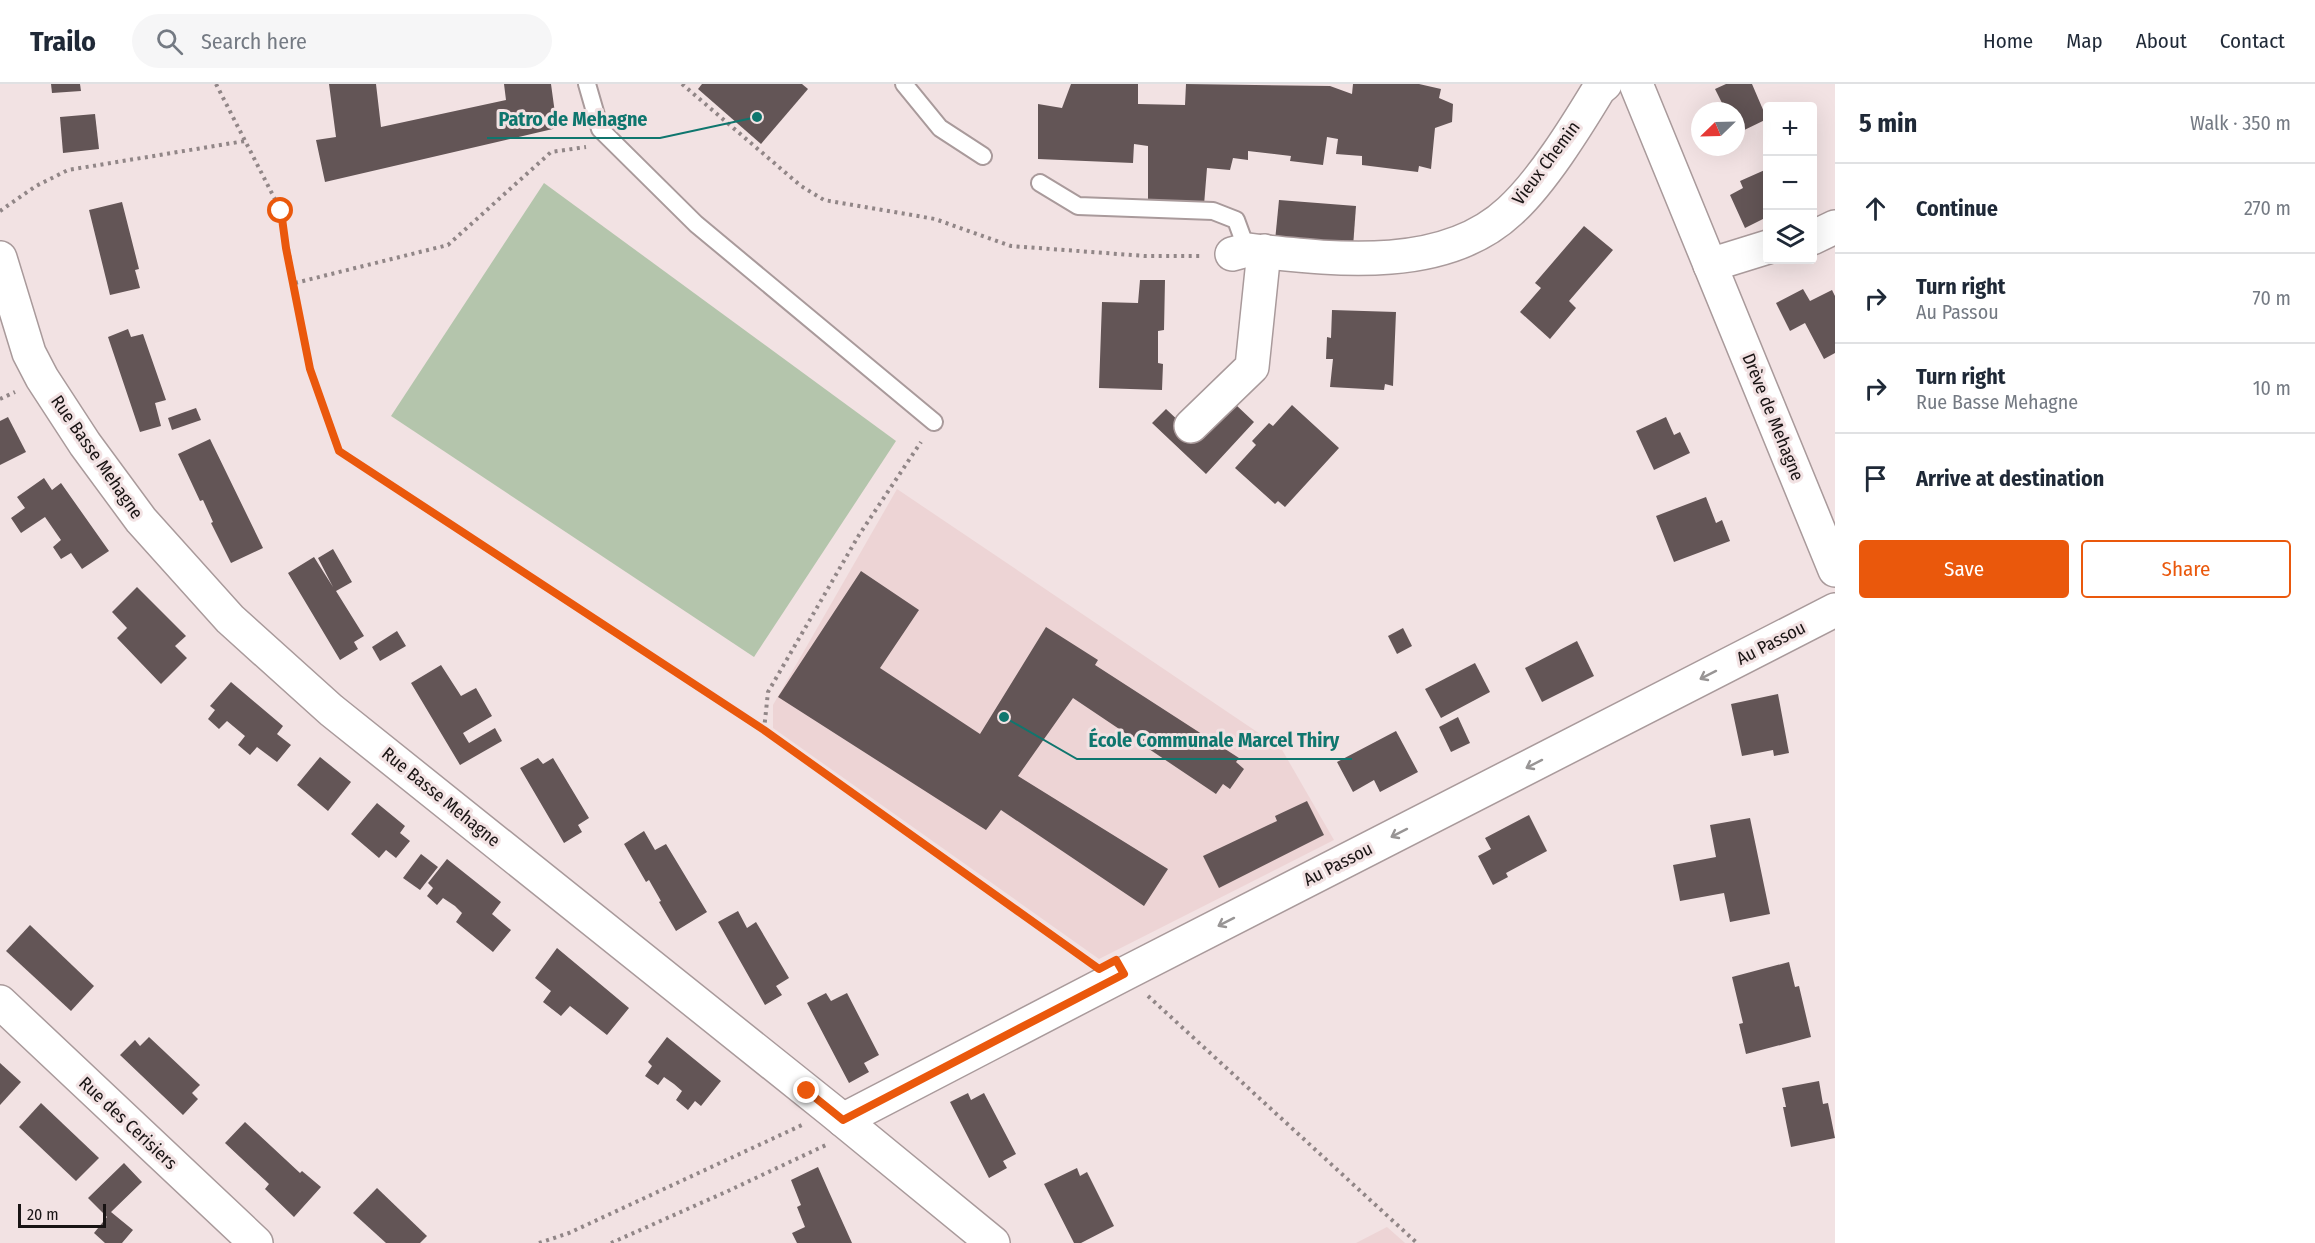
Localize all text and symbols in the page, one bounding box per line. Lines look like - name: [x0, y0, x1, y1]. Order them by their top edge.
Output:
- search box: [132, 14, 552, 68]
- text: Trailo: [30, 25, 96, 58]
- icon: search: [153, 25, 186, 58]
- text: Search here: [201, 28, 307, 55]
- text: Home: [1983, 28, 2033, 54]
- text: Map: [2066, 28, 2103, 54]
- text: About: [2136, 28, 2187, 54]
- text: Contact: [2220, 28, 2285, 54]
- callout: Patro de Mehagne: [487, 100, 660, 138]
- north arrow: [1691, 102, 1745, 156]
- map controls: [1763, 102, 1817, 264]
- button: +: [1763, 102, 1817, 156]
- text: Patro de Mehagne: [498, 107, 648, 131]
- text: 5 min: [1859, 108, 1917, 139]
- text: Walk · 350 m: [2190, 111, 2291, 135]
- street label: Vieux Chemin: [1507, 117, 1585, 209]
- button: −: [1763, 156, 1817, 210]
- icon: ahead: [1859, 192, 1892, 225]
- text: Continue: [1916, 195, 1998, 222]
- text: 270 m: [2244, 196, 2291, 220]
- route start: [267, 197, 293, 223]
- button: layers: [1763, 210, 1817, 264]
- text: Turn right: [1916, 273, 2005, 300]
- icon: right: [1859, 282, 1892, 315]
- text: 70 m: [2253, 286, 2291, 310]
- text: Au Passou: [1916, 300, 1999, 324]
- street label: Drève de Mehagne: [1737, 350, 1809, 484]
- text: Turn right: [1916, 363, 2005, 390]
- icon: right: [1859, 372, 1892, 405]
- text: 10 m: [2253, 376, 2291, 400]
- text: Rue Basse Mehagne: [1916, 390, 2078, 414]
- street label: Rue Basse Mehagne: [46, 391, 148, 523]
- icon: arrive: [1859, 462, 1892, 495]
- text: Arrive at destination: [1916, 465, 2104, 492]
- button: Save: [1859, 540, 2069, 598]
- button: Share: [2081, 540, 2291, 598]
- street label: Au Passou: [1733, 616, 1809, 670]
- one-way arrow: [1700, 669, 1717, 681]
- callout: École Communale Marcel Thiry: [1077, 721, 1352, 759]
- text: École Communale Marcel Thiry: [1089, 727, 1340, 752]
- street label: Rue Basse Mehagne: [377, 743, 505, 852]
- one-way arrow: [1526, 759, 1544, 770]
- one-way arrow: [1391, 827, 1408, 839]
- street label: Au Passou: [1300, 837, 1376, 891]
- one-way arrow: [1217, 917, 1235, 928]
- street label: Rue des Cerisiers: [74, 1072, 182, 1174]
- route end: [793, 1077, 819, 1103]
- scale bar: [18, 1201, 106, 1228]
- text: 20 m: [27, 1205, 58, 1224]

